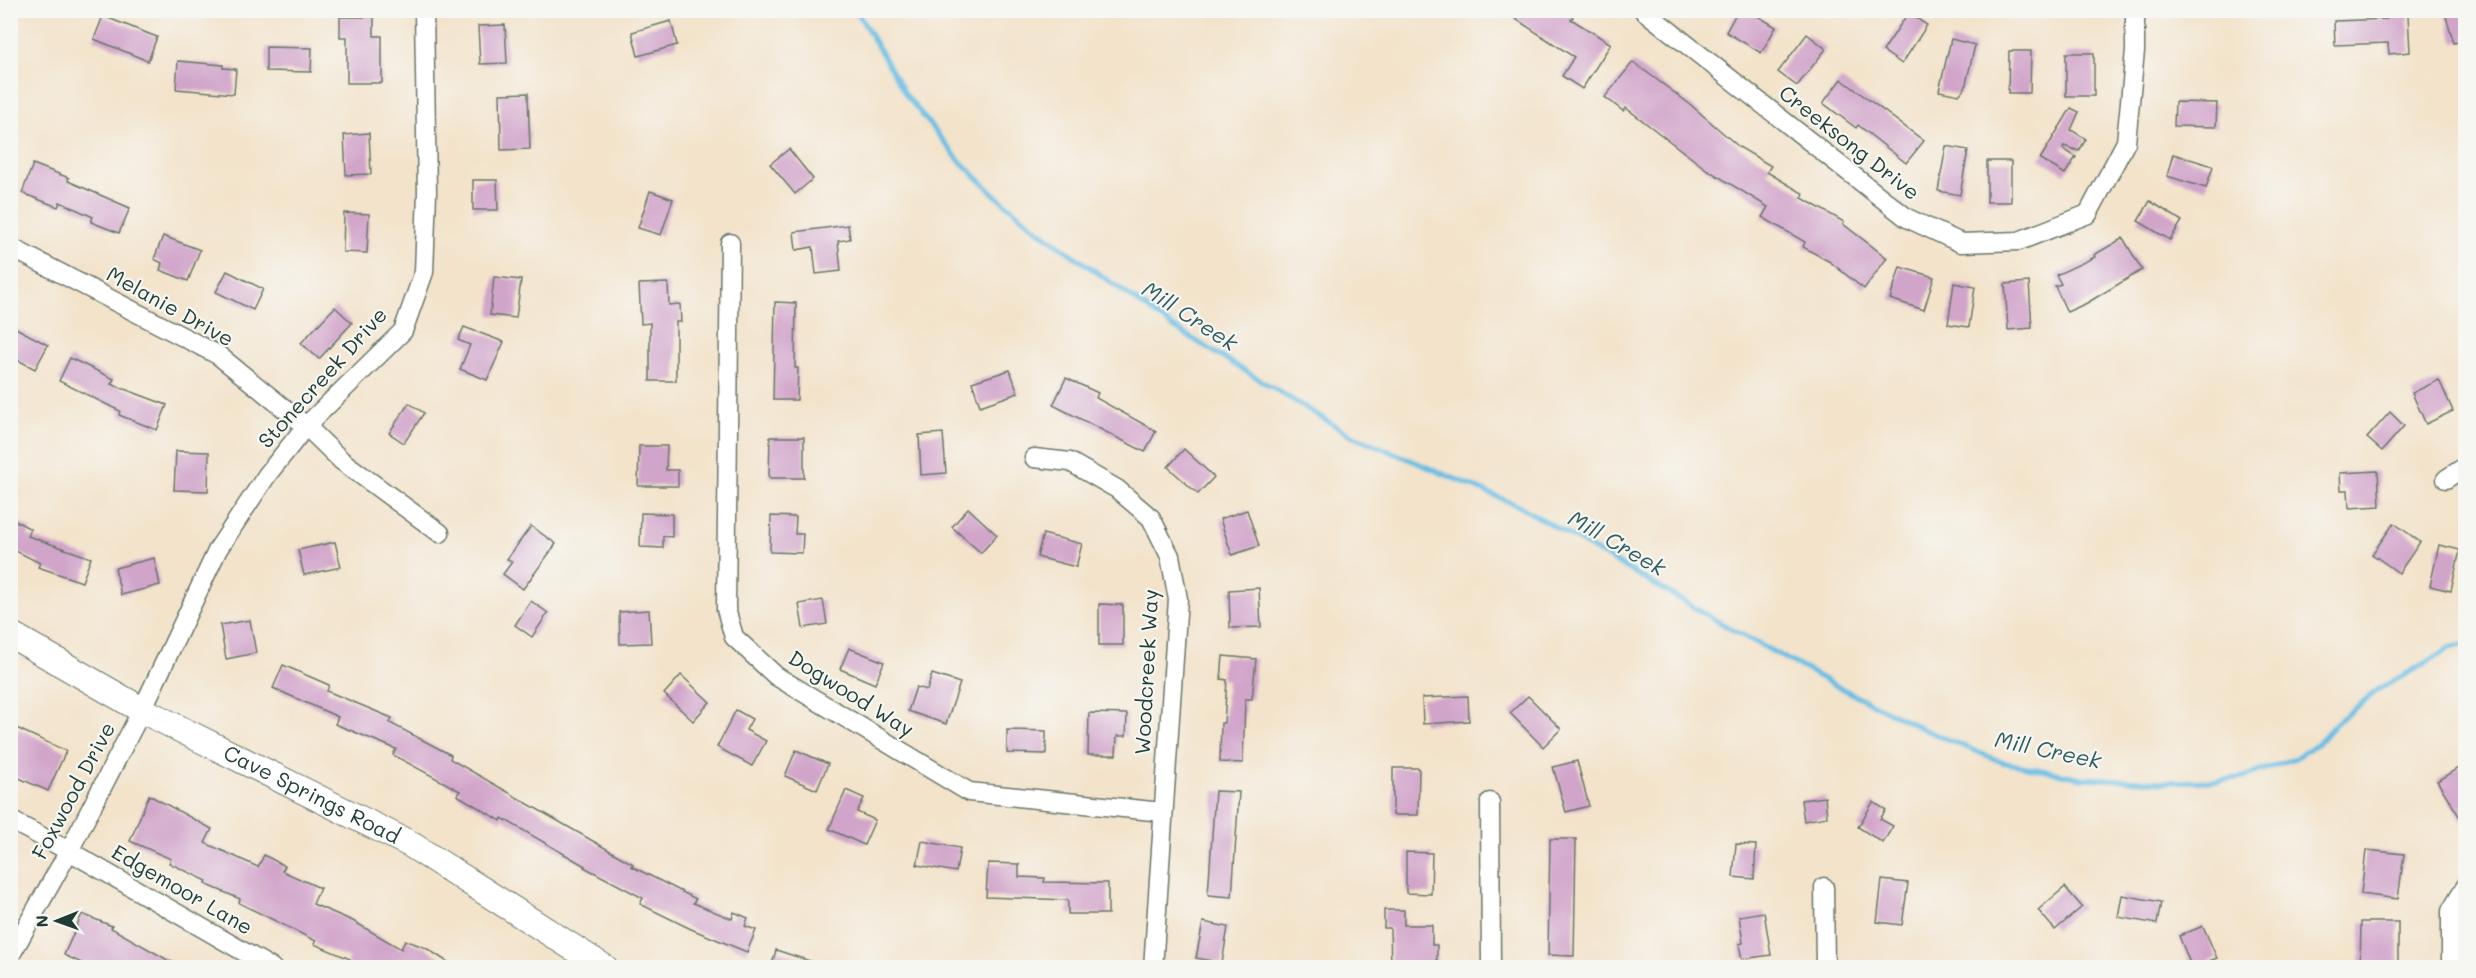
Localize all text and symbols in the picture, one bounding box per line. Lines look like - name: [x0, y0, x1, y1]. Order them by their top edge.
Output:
- street label: Creeksong Drive: [1774, 78, 1926, 205]
- street label: Melanie Drive: [102, 260, 239, 352]
- water label: Mill Creek: [1137, 274, 1245, 358]
- street label: Stonecreek Drive: [251, 301, 392, 453]
- water label: Mill Creek: [1563, 503, 1672, 583]
- street label: Woodcreek Way: [1128, 588, 1163, 755]
- street label: Dogwood Way: [784, 643, 919, 742]
- street label: Foxwood Drive: [25, 717, 120, 864]
- water label: Mill Creek: [1992, 724, 2105, 775]
- street label: Cave Springs Road: [220, 738, 405, 849]
- street label: Edgemoor Lane: [107, 837, 258, 940]
- north arrow: [27, 891, 87, 951]
- text: N: [31, 915, 52, 928]

